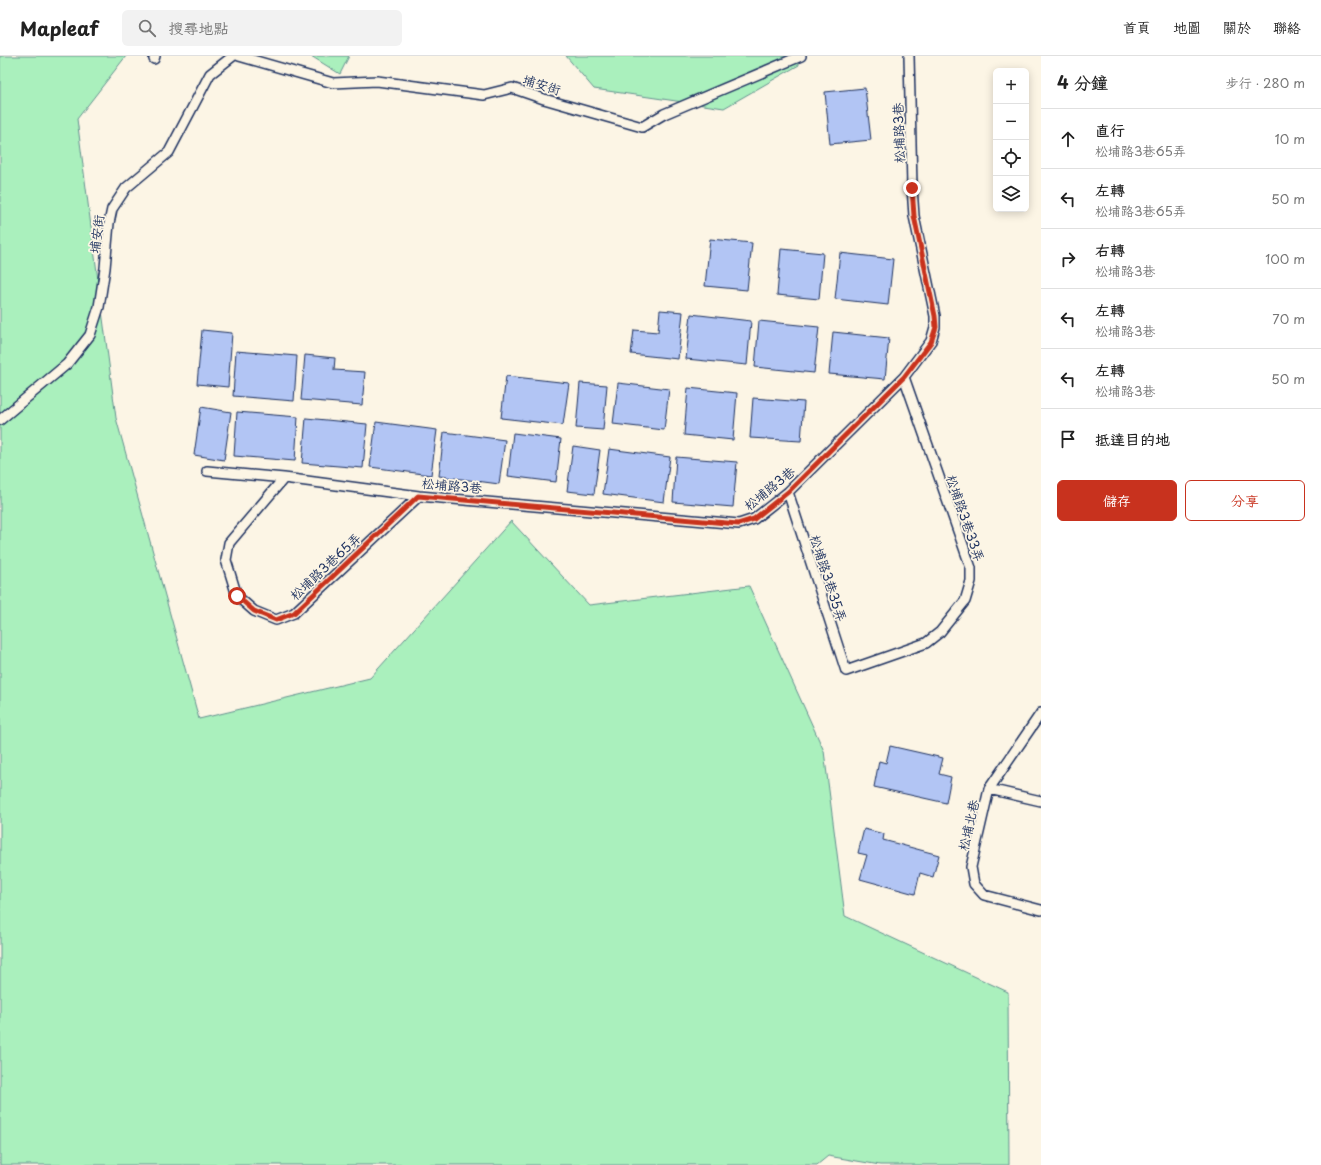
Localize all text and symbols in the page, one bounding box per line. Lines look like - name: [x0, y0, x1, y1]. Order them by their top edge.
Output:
- search box: [122, 10, 402, 46]
- text: Mapleaf: [20, 14, 98, 42]
- text: 搜尋地點: [168, 16, 228, 39]
- icon: search: [136, 17, 158, 39]
- text: 首頁: [1123, 17, 1151, 38]
- text: 地圖: [1173, 17, 1201, 38]
- text: 關於: [1223, 17, 1251, 38]
- text: 聯絡: [1273, 17, 1301, 38]
- map controls: [993, 68, 1029, 212]
- button: +: [993, 68, 1029, 104]
- street label: 埔安街: [521, 69, 563, 99]
- text: 4 分鐘: [1057, 69, 1108, 95]
- text: 步行 · 280 m: [1225, 73, 1305, 92]
- street label: 松埔路3巷: [887, 102, 909, 164]
- button: −: [993, 104, 1029, 140]
- text: 直行: [1095, 118, 1125, 141]
- icon: ahead: [1057, 128, 1079, 150]
- text: 10 m: [1275, 129, 1305, 148]
- button: locate: [993, 140, 1029, 176]
- text: 松埔路3巷65弄: [1095, 141, 1186, 160]
- button: layers: [993, 176, 1029, 212]
- text: 左轉: [1095, 178, 1125, 201]
- route end: [903, 179, 921, 197]
- icon: left: [1057, 188, 1079, 210]
- text: 50 m: [1271, 189, 1305, 208]
- text: 松埔路3巷65弄: [1095, 201, 1186, 220]
- street label: 埔安街: [84, 213, 108, 255]
- text: 右轉: [1095, 238, 1125, 261]
- icon: right: [1057, 248, 1079, 270]
- text: 100 m: [1265, 249, 1305, 268]
- text: 松埔路3巷: [1095, 261, 1156, 280]
- text: 左轉: [1095, 298, 1125, 321]
- icon: left: [1057, 308, 1079, 330]
- text: 70 m: [1272, 309, 1305, 328]
- text: 松埔路3巷: [1095, 321, 1156, 340]
- text: 左轉: [1095, 358, 1125, 381]
- icon: left: [1057, 368, 1079, 390]
- text: 50 m: [1271, 369, 1305, 388]
- text: 松埔路3巷: [1095, 381, 1156, 400]
- text: 抵達目的地: [1095, 427, 1170, 450]
- icon: arrive: [1057, 428, 1079, 450]
- street label: 松埔路3巷: [739, 462, 799, 514]
- street label: 松埔路3巷33弄: [942, 472, 990, 564]
- street label: 松埔路3巷: [421, 473, 483, 497]
- button: 儲存: [1057, 480, 1177, 521]
- button: 分享: [1185, 480, 1305, 521]
- street label: 松埔路3巷65弄: [285, 528, 365, 604]
- street label: 松埔路3巷35弄: [806, 532, 852, 624]
- route start: [228, 587, 246, 605]
- street label: 松埔北巷: [953, 798, 983, 852]

